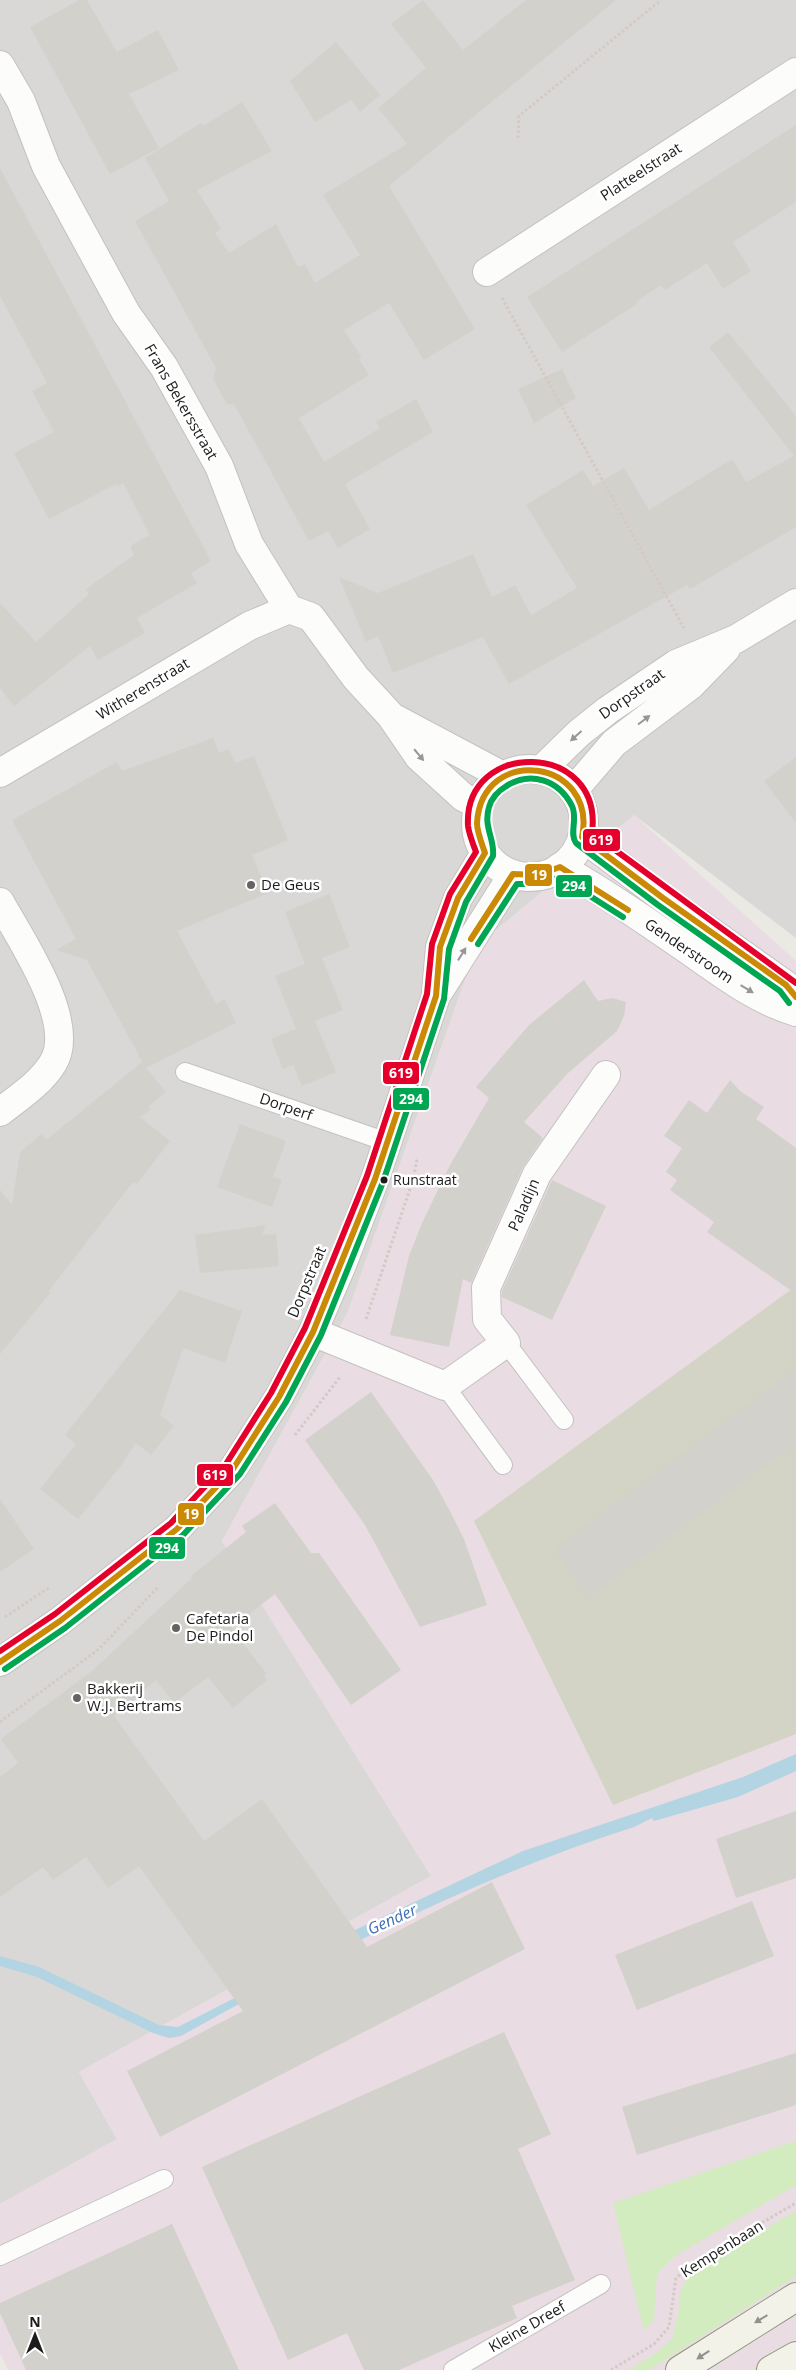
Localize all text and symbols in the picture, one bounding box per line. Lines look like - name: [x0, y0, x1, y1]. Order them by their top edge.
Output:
- street label: Platteelstraat: [596, 137, 685, 205]
- street label: Frans Bekersstraat: [141, 340, 223, 463]
- street label: Witherenstraat: [92, 653, 193, 724]
- street label: Dorpstraat: [595, 663, 668, 723]
- one-way arrow: [638, 715, 651, 725]
- one-way arrow: [570, 730, 582, 742]
- one-way arrow: [414, 749, 425, 762]
- line badge: 619: [582, 828, 621, 852]
- text: 619: [589, 830, 613, 849]
- line badge: 19: [524, 863, 553, 887]
- text: 19: [531, 865, 547, 884]
- place label: De Geus: [261, 874, 320, 894]
- line badge: 294: [555, 874, 593, 898]
- text: 294: [562, 876, 586, 895]
- marker: De Geus: [245, 879, 257, 891]
- street label: Genderstroom: [641, 913, 738, 987]
- one-way arrow: [457, 948, 466, 961]
- one-way arrow: [741, 985, 754, 994]
- line badge: 619: [382, 1061, 420, 1085]
- text: 619: [389, 1063, 413, 1082]
- line badge: 294: [392, 1087, 430, 1111]
- street label: Dorperf: [257, 1088, 316, 1125]
- text: 294: [399, 1089, 423, 1108]
- place label: Runstraat: [393, 1170, 457, 1189]
- marker: Runstraat: [379, 1175, 389, 1185]
- street label: Paladijn: [503, 1175, 543, 1234]
- street label: Dorpstraat: [282, 1243, 330, 1320]
- line badge: 619: [196, 1463, 234, 1487]
- text: 619: [203, 1465, 227, 1484]
- line badge: 19: [177, 1502, 205, 1526]
- text: 19: [183, 1504, 199, 1523]
- line badge: 294: [148, 1536, 186, 1560]
- text: 294: [155, 1538, 179, 1557]
- place label: Cafetaria De Pindol: [186, 1608, 253, 1645]
- marker: Cafetaria De Pindol: [170, 1622, 182, 1634]
- place label: Bakkerij W.J. Bertrams: [87, 1678, 182, 1715]
- marker: Bakkerij W.J. Bertrams: [71, 1692, 83, 1704]
- water label: Gender: [364, 1898, 421, 1940]
- street label: Kempenbaan: [677, 2215, 766, 2281]
- street label: Kleine Dreef: [484, 2296, 569, 2356]
- north arrow: [10, 2310, 60, 2360]
- text: N: [29, 2312, 41, 2331]
- one-way arrow: [754, 2314, 767, 2324]
- one-way arrow: [696, 2351, 709, 2360]

